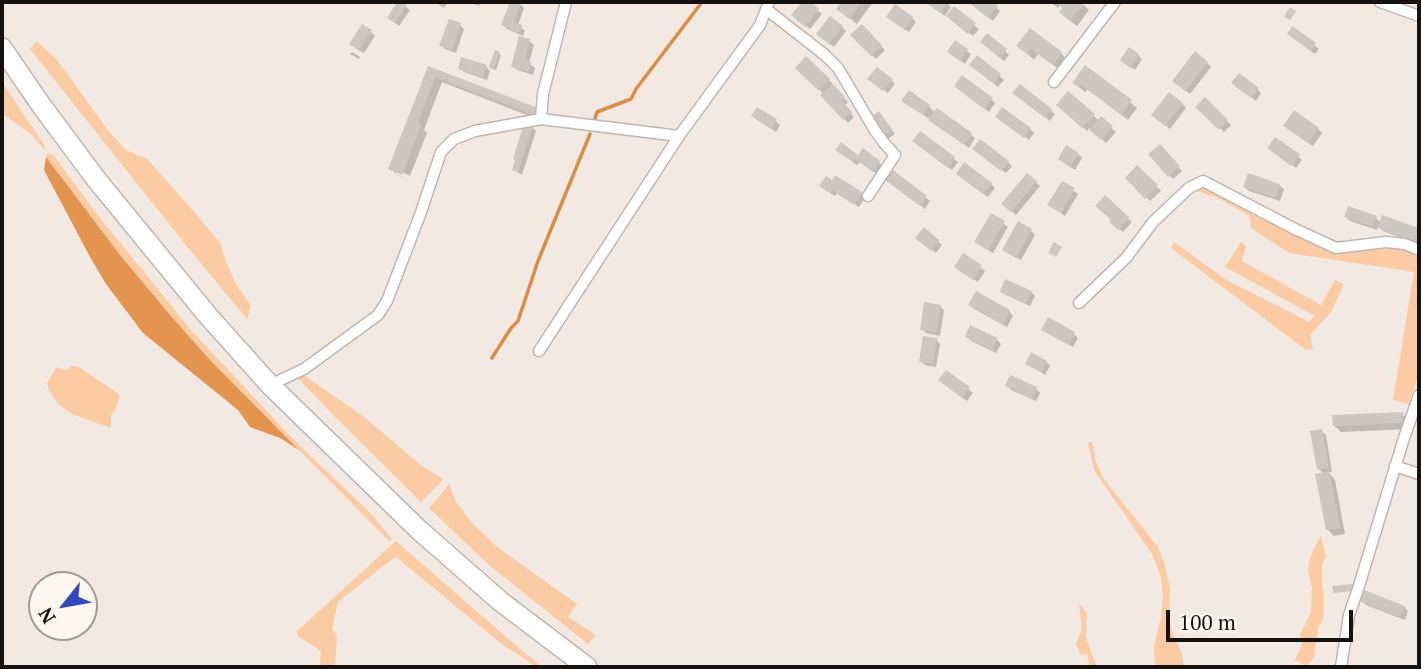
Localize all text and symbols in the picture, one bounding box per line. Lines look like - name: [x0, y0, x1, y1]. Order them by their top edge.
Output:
- north arrow: [28, 571, 98, 641]
- scale bar: [1169, 596, 1356, 640]
- text: N: [32, 603, 61, 629]
- text: 100 m: [1179, 608, 1236, 636]

